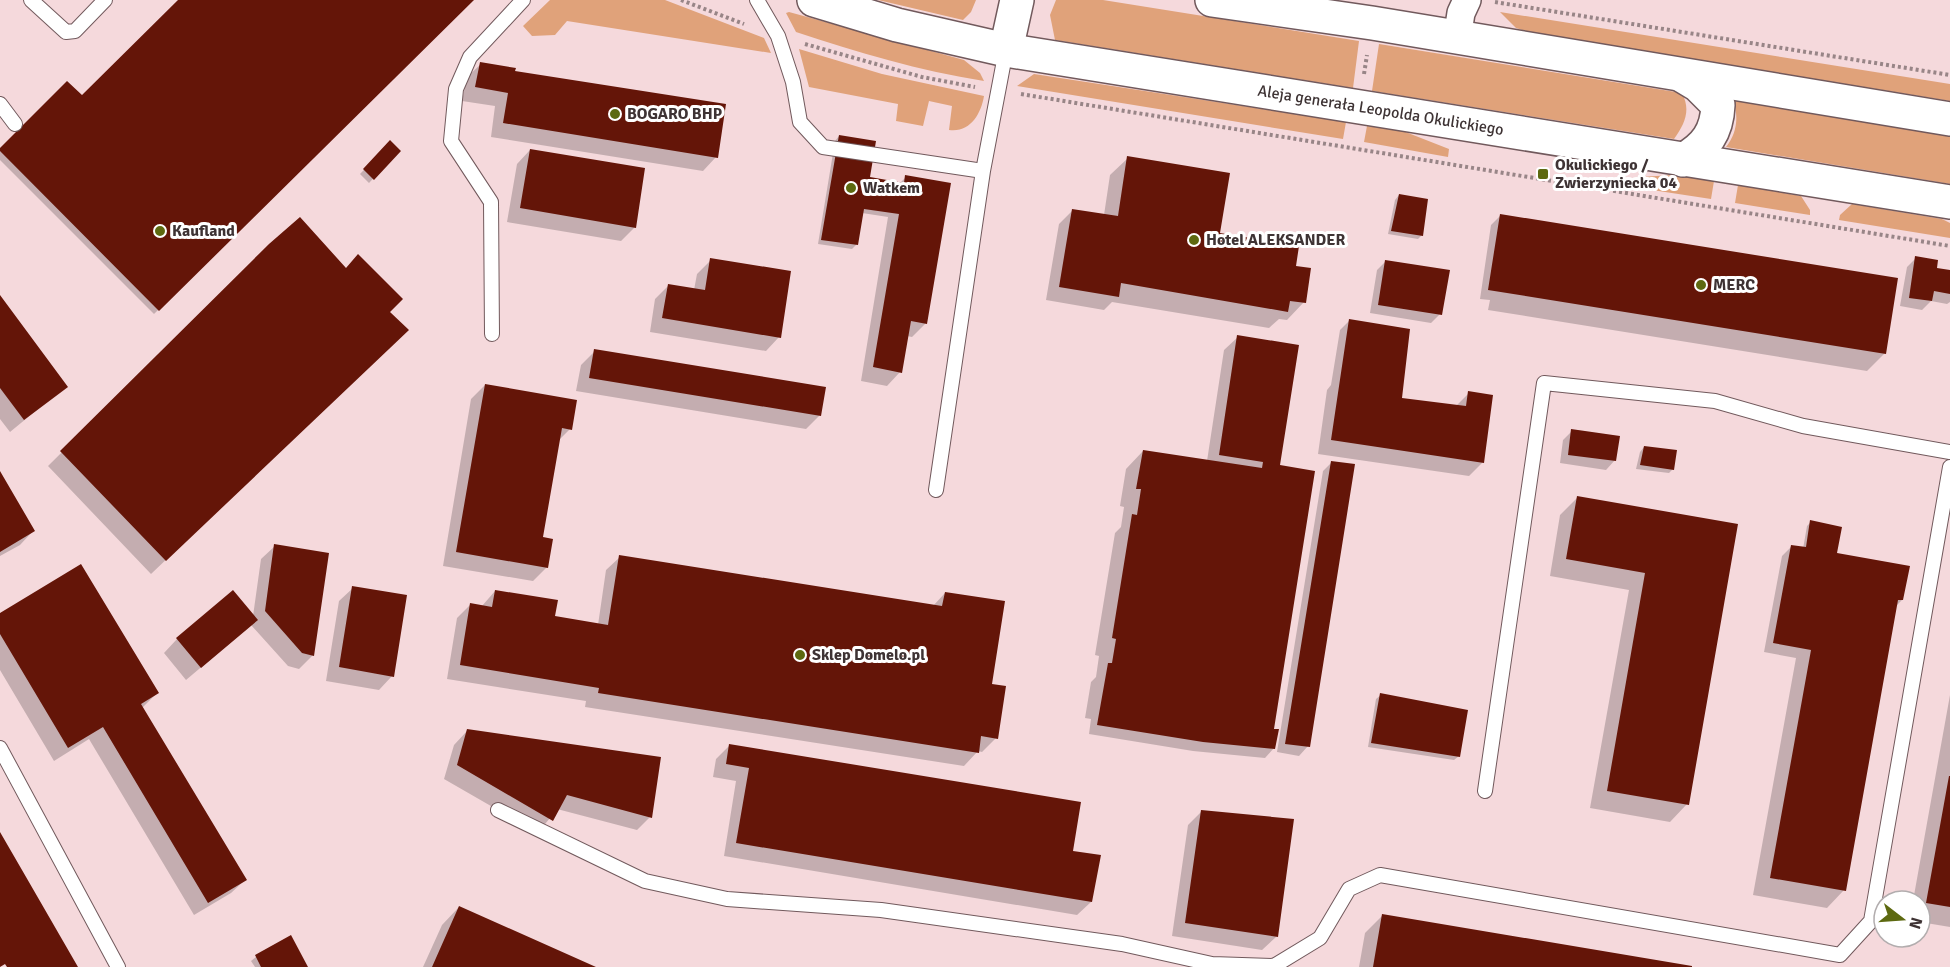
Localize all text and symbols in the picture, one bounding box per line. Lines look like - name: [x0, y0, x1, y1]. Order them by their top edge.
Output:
- street label: Aleja generała Leopolda Okulickiego: [1256, 81, 1505, 140]
- place label: BOGARO BHP: [627, 104, 722, 124]
- marker: BOGARO BHP: [608, 107, 622, 121]
- place label: Okulickiego / Zwierzyniecka 04: [1555, 155, 1677, 193]
- marker: Okulickiego / Zwierzyniecka 04: [1536, 167, 1550, 181]
- place label: Watkem: [863, 178, 920, 198]
- marker: Watkem: [844, 181, 858, 195]
- place label: Kaufland: [172, 221, 235, 241]
- marker: Kaufland: [153, 224, 167, 238]
- place label: Hotel ALEKSANDER: [1206, 230, 1345, 250]
- marker: Hotel ALEKSANDER: [1187, 233, 1201, 247]
- place label: MERC: [1713, 275, 1755, 295]
- marker: MERC: [1694, 278, 1708, 292]
- place label: Sklep Domelo.pl: [812, 645, 925, 665]
- marker: Sklep Domelo.pl: [793, 648, 807, 662]
- north arrow: [1872, 889, 1932, 949]
- text: N: [1904, 915, 1927, 931]

